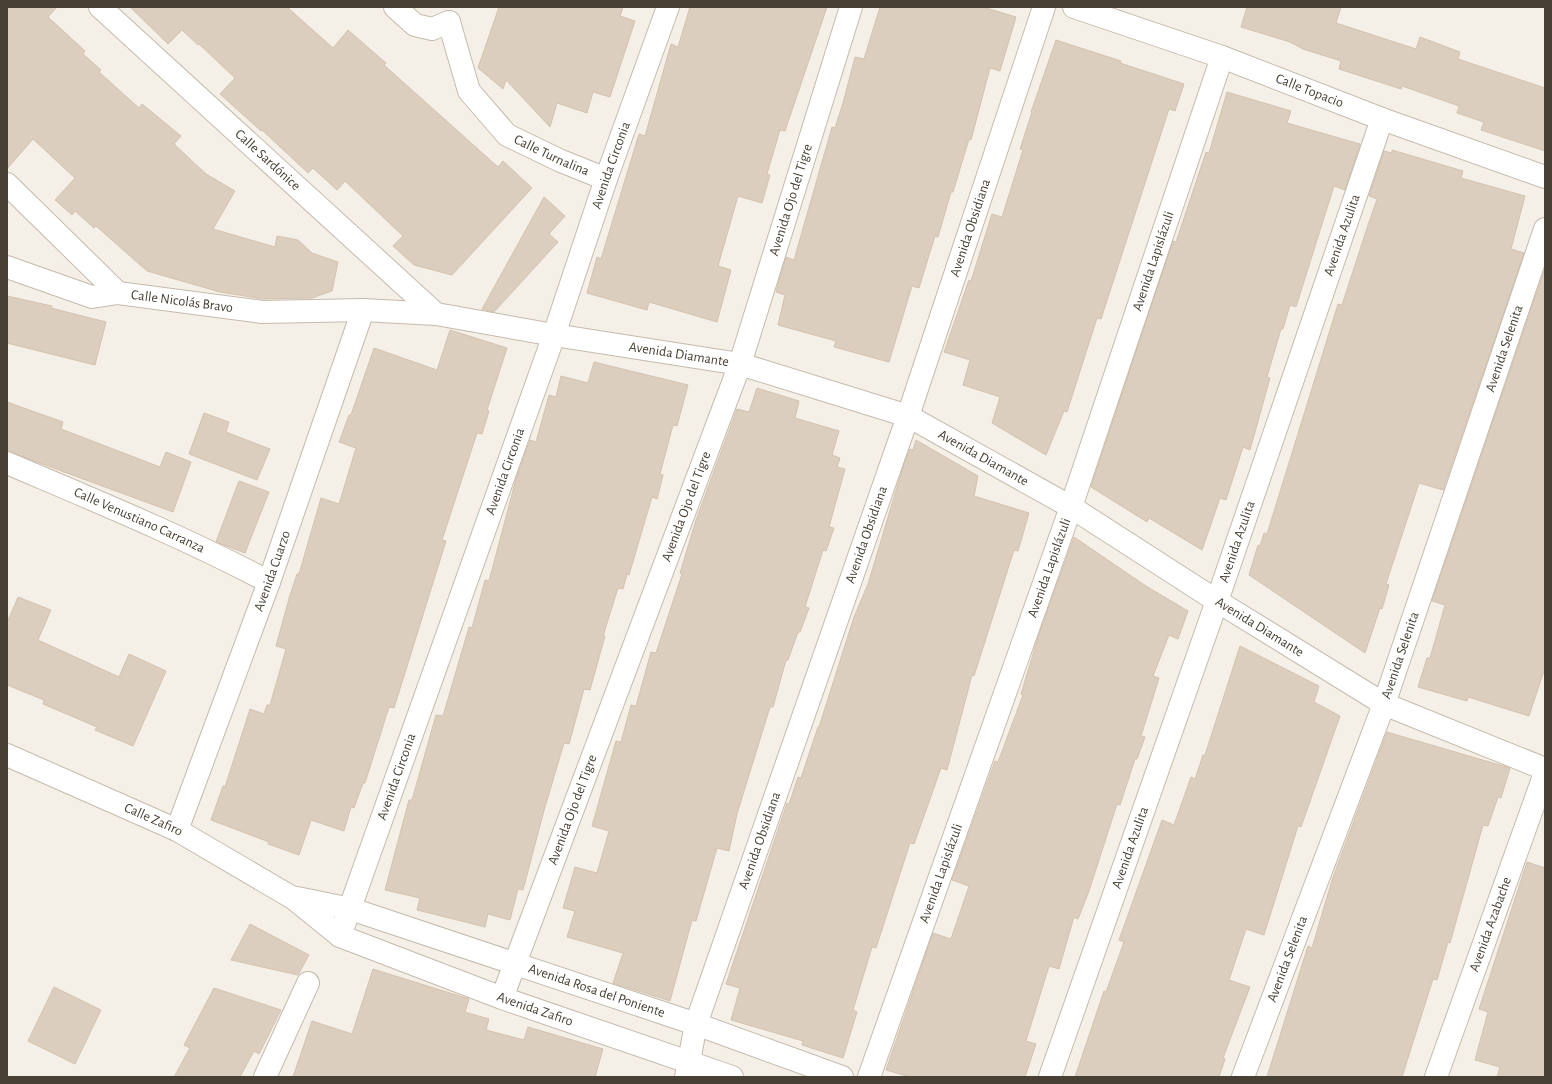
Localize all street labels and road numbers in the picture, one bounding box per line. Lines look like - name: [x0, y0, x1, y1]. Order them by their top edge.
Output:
- street label: Calle Topacio: [1274, 71, 1345, 110]
- street label: Avenida Circonia: [590, 120, 633, 211]
- street label: Calle Sardónice: [232, 127, 303, 193]
- street label: Calle Turnalina: [512, 132, 592, 179]
- street label: Avenida Ojo del Tigre: [767, 142, 815, 258]
- street label: Avenida Obsidiana: [948, 177, 993, 279]
- street label: Avenida Azulita: [1322, 192, 1363, 278]
- street label: Avenida Lapislázuli: [1130, 209, 1177, 313]
- street label: Calle Nicolás Bravo: [130, 288, 234, 315]
- street label: Avenida Selenita: [1483, 303, 1526, 394]
- street label: Avenida Diamante: [628, 340, 730, 369]
- street label: Avenida Circonia: [483, 426, 527, 517]
- street label: Avenida Diamante: [936, 427, 1031, 489]
- street label: Avenida Ojo del Tigre: [659, 449, 714, 563]
- street label: Avenida Obsidiana: [843, 484, 890, 585]
- street label: Calle Venustiano Carranza: [72, 485, 207, 556]
- street label: Avenida Azulita: [1217, 499, 1258, 585]
- street label: Avenida Lapislázuli: [1025, 516, 1073, 620]
- street label: Avenida Cuarzo: [252, 529, 293, 613]
- street label: Avenida Diamante: [1213, 595, 1306, 660]
- street label: Avenida Selenita: [1379, 610, 1422, 701]
- street label: Avenida Circonia: [375, 731, 419, 822]
- street label: Avenida Ojo del Tigre: [546, 753, 600, 867]
- street label: Avenida Obsidiana: [736, 790, 783, 891]
- street label: Calle Zafiro: [122, 801, 185, 839]
- street label: Avenida Azulita: [1110, 805, 1151, 890]
- street label: Avenida Lapislázuli: [917, 822, 965, 925]
- street label: Avenida Azabache: [1467, 875, 1514, 974]
- street label: Avenida Selenita: [1265, 914, 1310, 1004]
- street label: Avenida Rosa del Poniente: [527, 962, 667, 1020]
- street label: Avenida Zafiro: [495, 990, 575, 1029]

